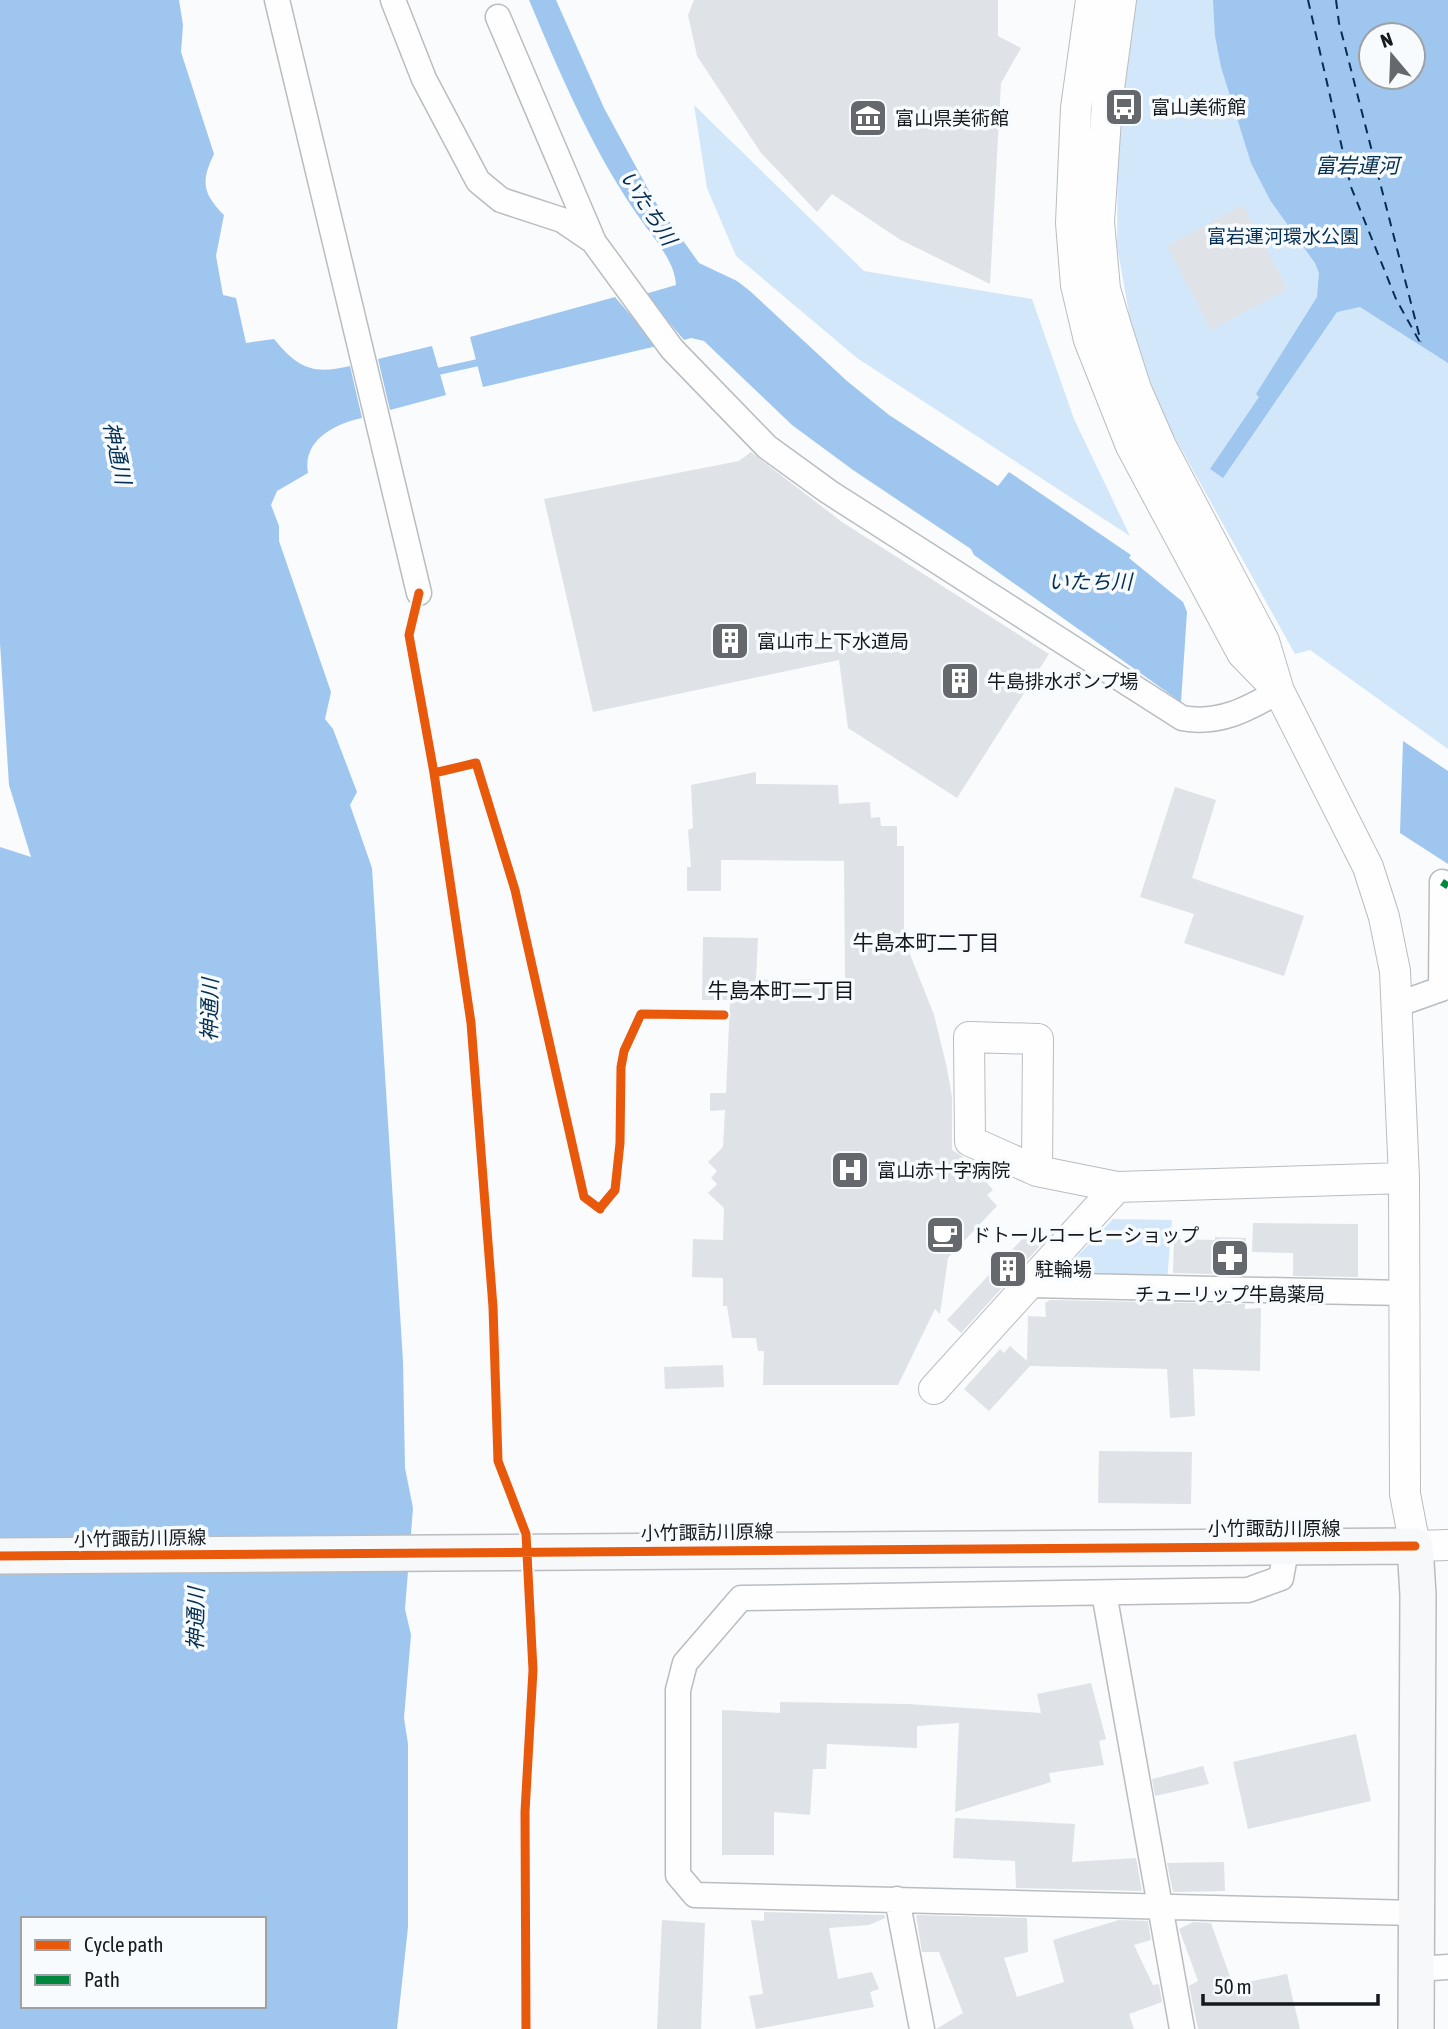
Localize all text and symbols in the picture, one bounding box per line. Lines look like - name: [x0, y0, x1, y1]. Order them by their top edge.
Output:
- north arrow: [1357, 21, 1427, 91]
- text: N: [1378, 28, 1395, 52]
- bus stop icon: 富山美術館: [1103, 86, 1145, 128]
- place label: 富山美術館: [1151, 96, 1246, 118]
- museum icon: 富山県美術館: [847, 97, 889, 139]
- place label: 富山県美術館: [895, 107, 1009, 129]
- water label: 富岩運河: [1315, 153, 1403, 177]
- water label: いたち川: [616, 166, 683, 251]
- park label: 富岩運河環水公園: [1207, 225, 1359, 247]
- water label: 神通川: [100, 419, 137, 488]
- water label: いたち川: [1048, 569, 1134, 593]
- building icon: 富山市上下水道局: [709, 620, 751, 662]
- place label: 富山市上下水道局: [757, 630, 909, 652]
- building icon: 牛島排水ポンプ場: [939, 660, 981, 702]
- place label: 牛島排水ポンプ場: [987, 670, 1138, 692]
- district label: 牛島本町二丁目: [853, 930, 1000, 954]
- water label: 神通川: [196, 976, 222, 1042]
- district label: 牛島本町二丁目: [708, 978, 855, 1002]
- hospital icon: 富山赤十字病院: [829, 1149, 871, 1191]
- place label: 富山赤十字病院: [877, 1159, 1010, 1181]
- cafe icon: ドトールコーヒーショップ: [924, 1214, 966, 1256]
- place label: ドトールコーヒーショップ: [972, 1224, 1199, 1246]
- pharmacy icon: チューリップ牛島薬局: [1209, 1237, 1251, 1279]
- building icon: 駐輪場: [987, 1248, 1029, 1290]
- place label: 駐輪場: [1035, 1258, 1092, 1280]
- place label: チューリップ牛島薬局: [1135, 1283, 1325, 1305]
- street label: 小竹諏訪川原線: [1207, 1517, 1341, 1539]
- street label: 小竹諏訪川原線: [640, 1520, 774, 1544]
- street label: 小竹諏訪川原線: [73, 1526, 207, 1550]
- water label: 神通川: [182, 1585, 208, 1651]
- legend: [21, 1917, 266, 2008]
- text: Cycle path: [84, 1932, 163, 1956]
- scale bar: [1203, 1962, 1378, 2006]
- text: Path: [84, 1967, 120, 1991]
- text: 50 m: [1214, 1974, 1252, 1998]

